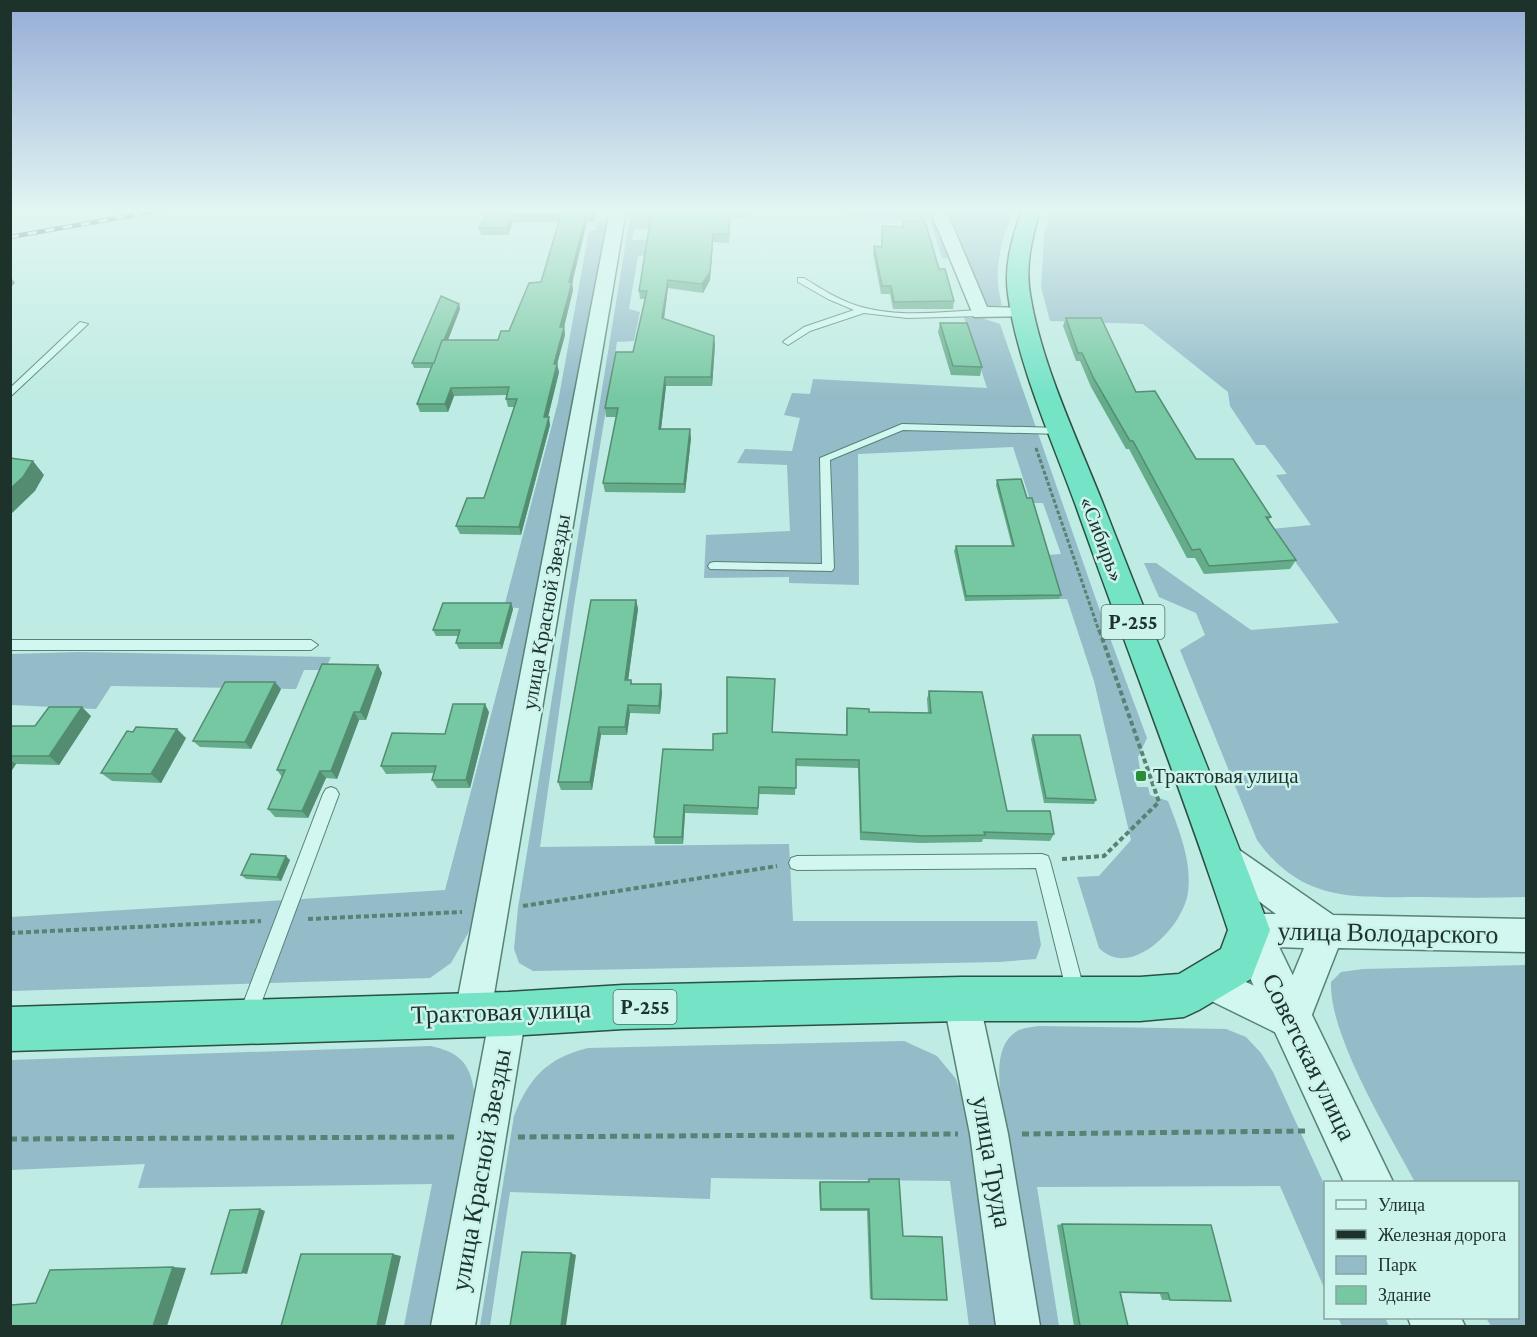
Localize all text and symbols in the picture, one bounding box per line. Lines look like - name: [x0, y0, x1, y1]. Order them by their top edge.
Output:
- street label: «Сибирь»: [1075, 493, 1129, 585]
- street label: улица Красной Звезды: [517, 512, 575, 712]
- road number: Р-255: [1102, 605, 1164, 639]
- place label: Трактовая улица: [1153, 764, 1299, 788]
- marker: Трактовая улица: [1134, 769, 1148, 783]
- street label: улица Володарского: [1277, 917, 1499, 949]
- street label: Советская улица: [1256, 969, 1362, 1146]
- road number: Р-255: [614, 990, 676, 1024]
- street label: Трактовая улица: [410, 994, 592, 1030]
- street label: улица Красной Звезды: [445, 1046, 517, 1294]
- street label: улица Труда: [966, 1094, 1018, 1230]
- legend: [1324, 1181, 1519, 1319]
- text: Улица: [1378, 1195, 1425, 1215]
- text: Железная дорога: [1378, 1225, 1506, 1245]
- text: Парк: [1378, 1255, 1417, 1275]
- text: Здание: [1378, 1285, 1431, 1305]

